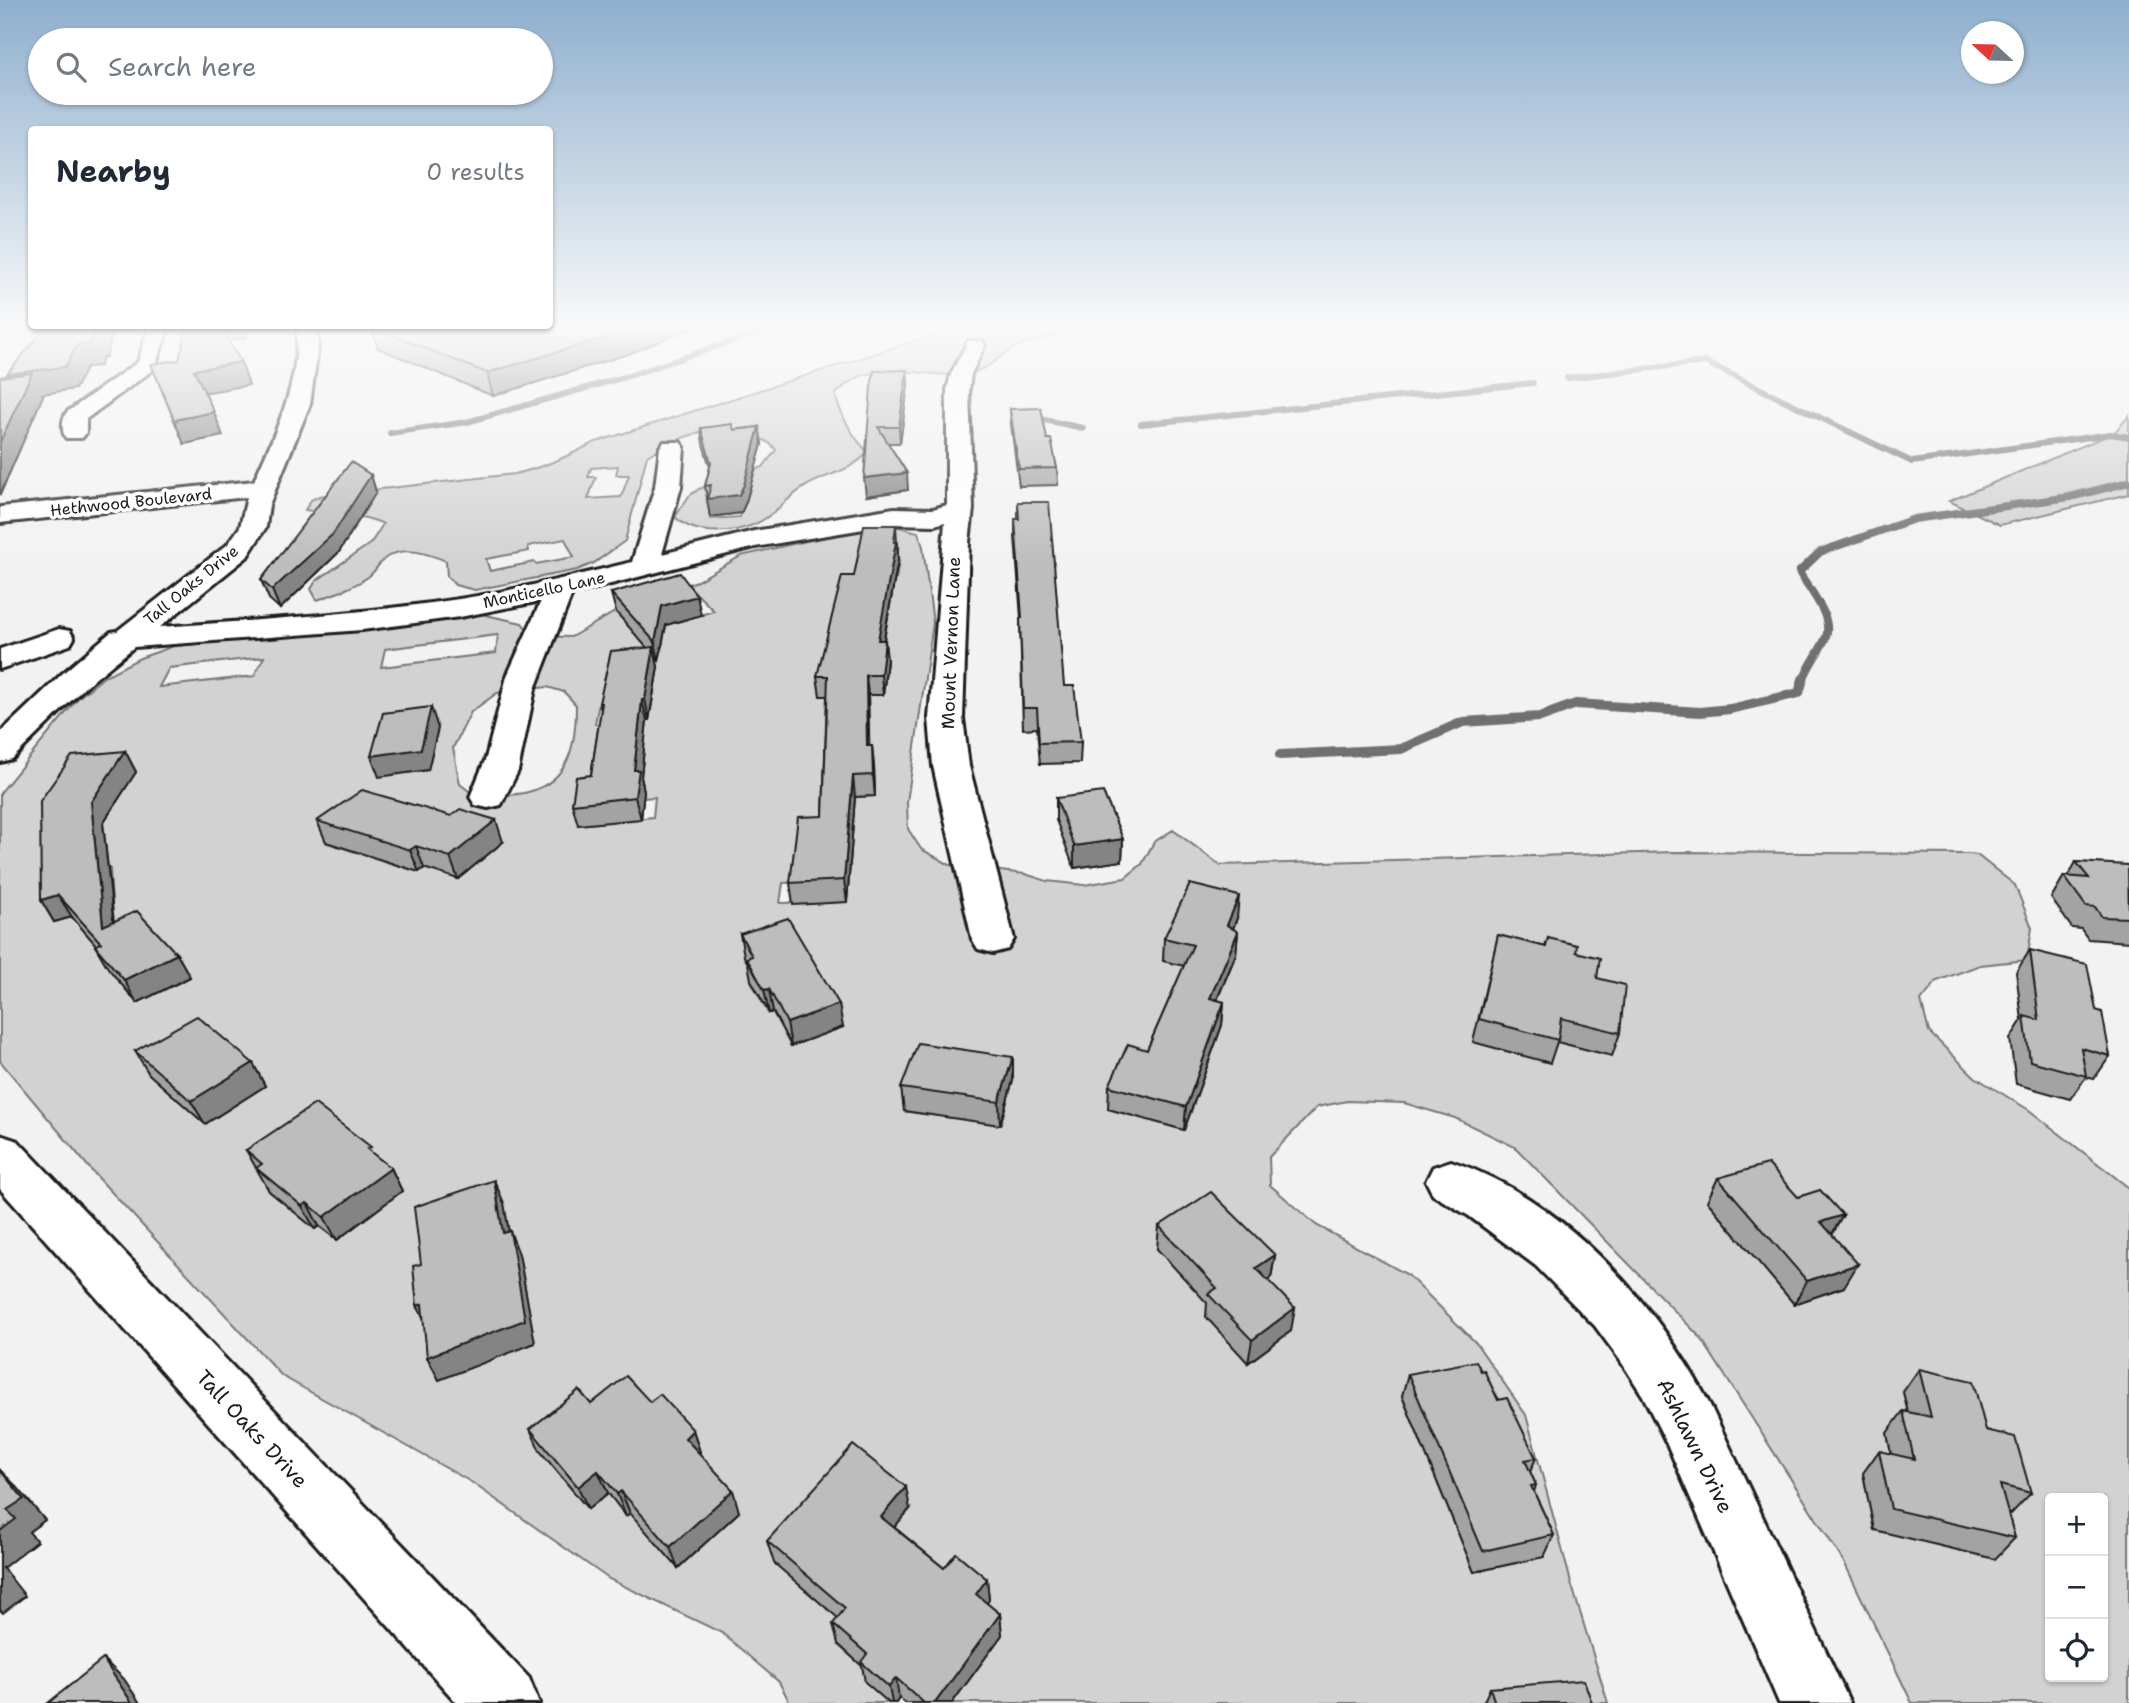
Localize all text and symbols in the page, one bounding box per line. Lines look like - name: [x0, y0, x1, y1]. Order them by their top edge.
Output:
- north arrow: [1961, 21, 2024, 84]
- search box: [28, 28, 553, 105]
- icon: search: [52, 48, 90, 86]
- text: Search here: [108, 49, 257, 84]
- text: Nearby: [56, 151, 171, 192]
- text: 0 results: [426, 157, 525, 187]
- street label: Hethwood Boulevard: [49, 483, 213, 521]
- street label: Tall Oaks Drive: [139, 540, 243, 630]
- street label: Mount Vernon Lane: [936, 556, 966, 730]
- street label: Monticello Lane: [481, 567, 607, 613]
- street label: Tall Oaks Drive: [190, 1364, 314, 1494]
- street label: Ashlawn Drive: [1650, 1374, 1740, 1518]
- map controls: [2045, 1493, 2108, 1682]
- button: +: [2045, 1493, 2108, 1556]
- button: −: [2045, 1556, 2108, 1619]
- button: locate: [2045, 1619, 2108, 1682]

